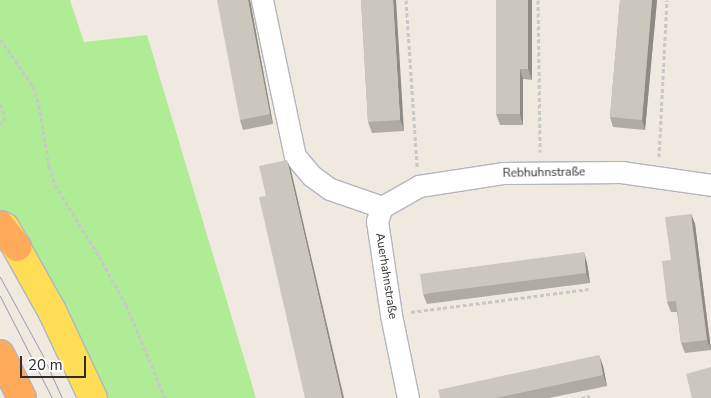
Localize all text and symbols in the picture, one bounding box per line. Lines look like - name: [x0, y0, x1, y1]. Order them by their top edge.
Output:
- street label: Rebhuhnstraße: [503, 165, 585, 181]
- street label: Auerhahnstraße: [372, 232, 400, 320]
- scale bar: [22, 346, 89, 378]
- text: 20 m: [28, 355, 63, 375]

